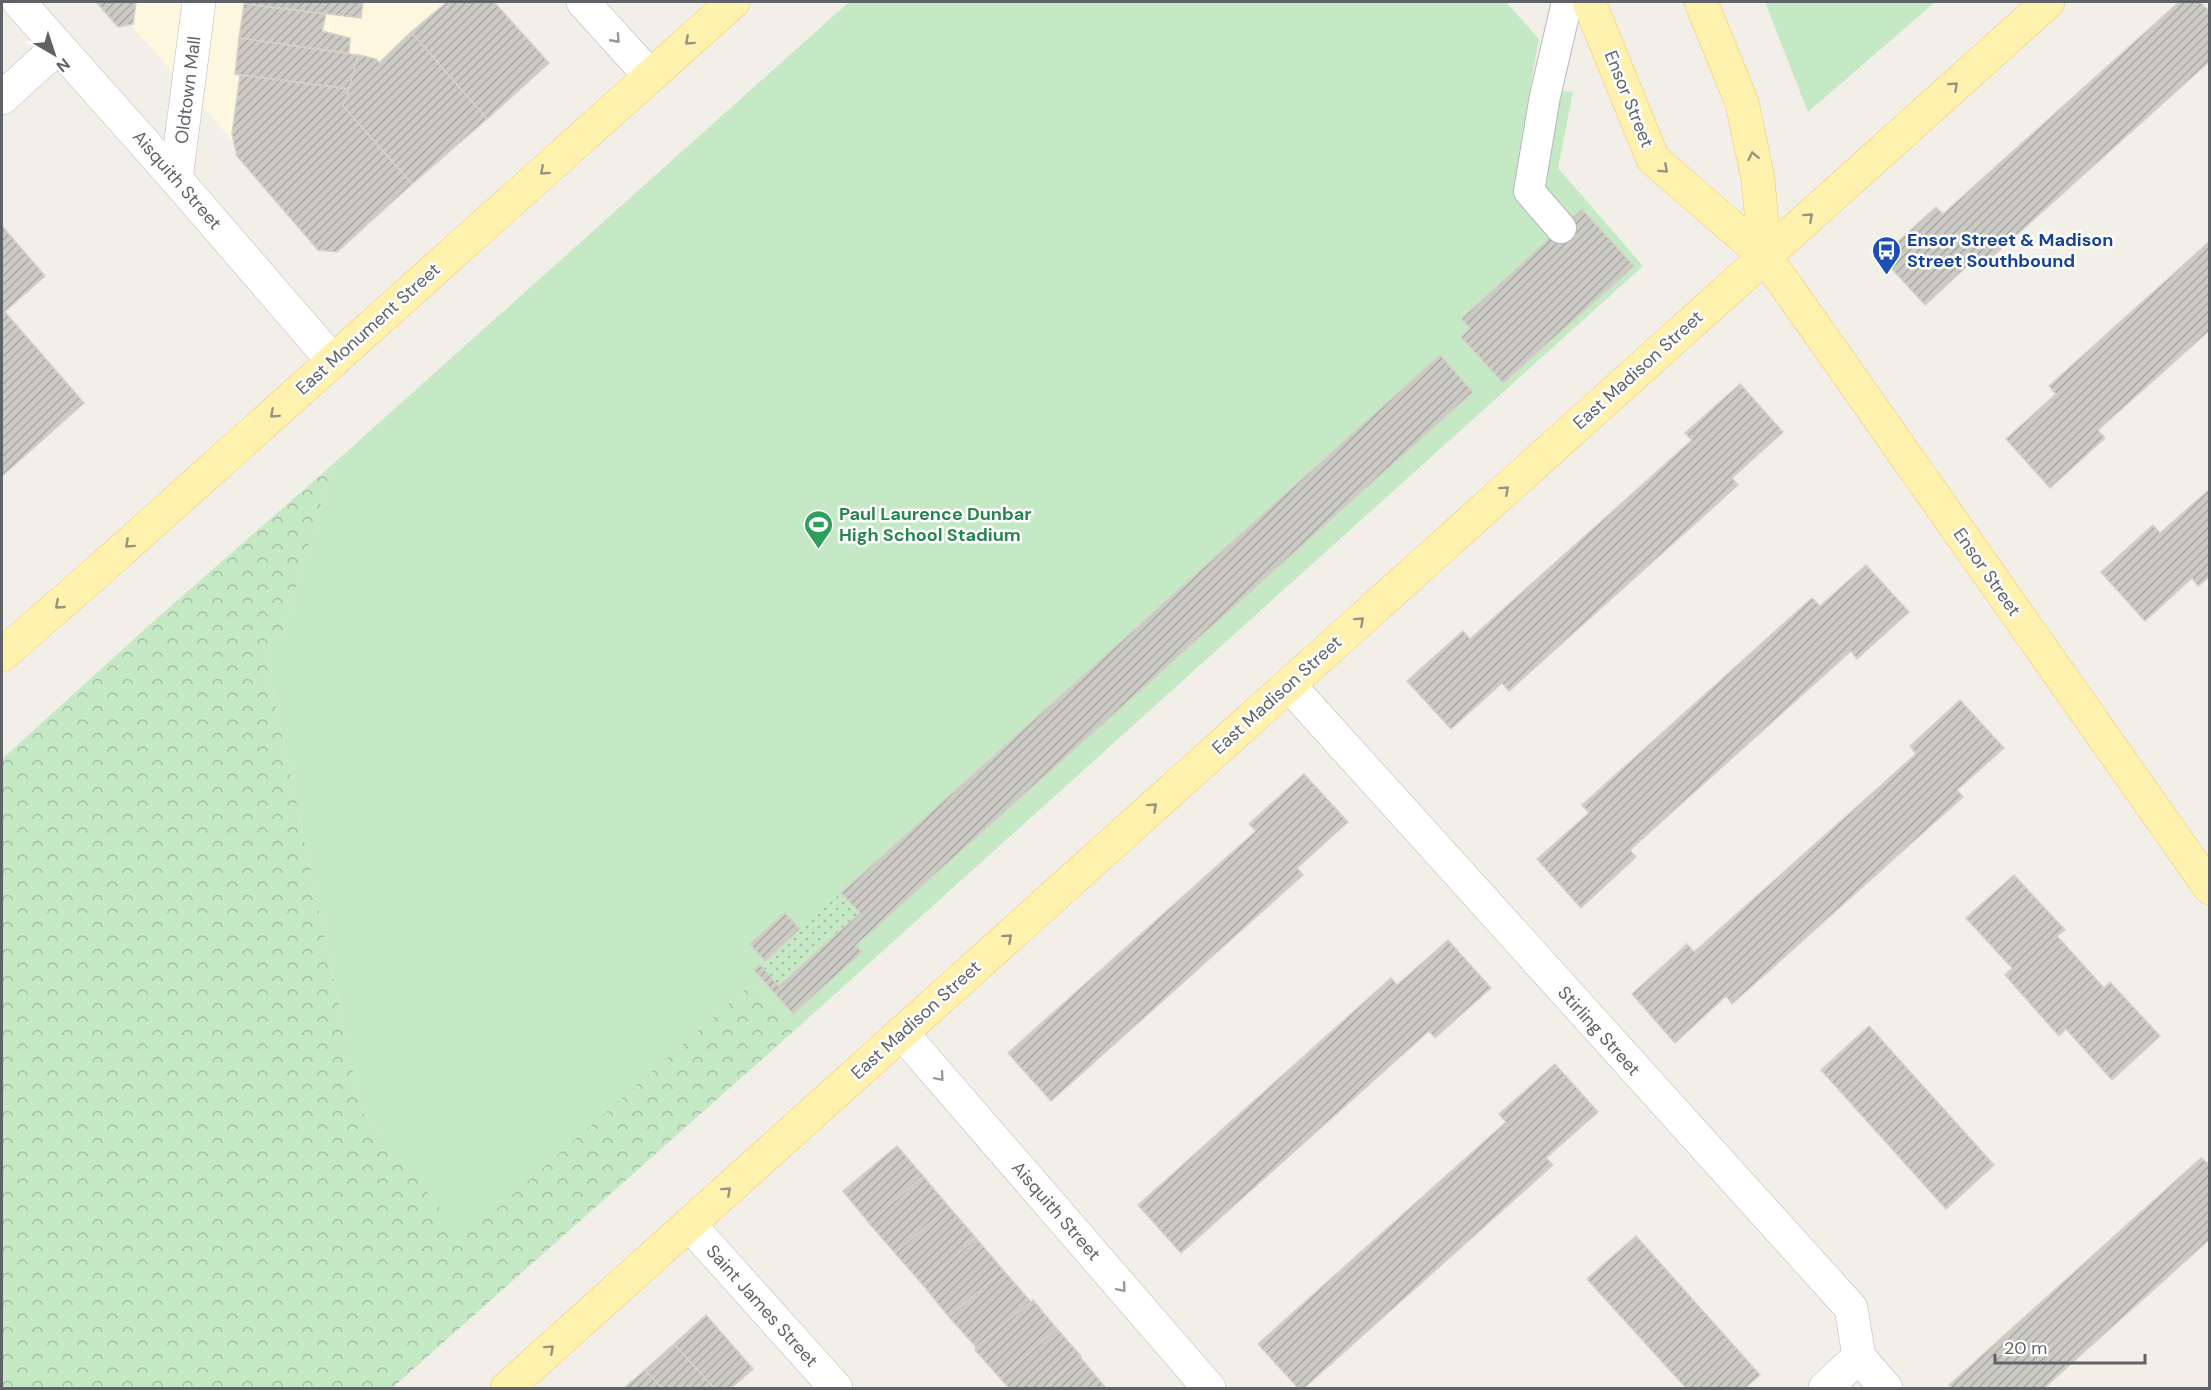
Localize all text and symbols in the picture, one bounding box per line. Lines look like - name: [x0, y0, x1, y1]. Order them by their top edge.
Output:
- north arrow: [24, 24, 84, 84]
- one-way arrow: [609, 32, 620, 43]
- one-way arrow: [685, 34, 696, 45]
- street label: Oldtown Mall: [169, 35, 207, 145]
- street label: Ensor Street: [1599, 47, 1659, 151]
- text: N: [52, 53, 74, 77]
- one-way arrow: [1947, 82, 1958, 93]
- street label: Aisquith Street: [127, 125, 227, 235]
- one-way arrow: [1747, 151, 1760, 161]
- one-way arrow: [1657, 162, 1668, 173]
- one-way arrow: [541, 164, 551, 175]
- one-way arrow: [1802, 213, 1813, 224]
- place label: Ensor Street & Madison Street Southbound: [1907, 228, 2113, 273]
- bus stop icon: Ensor Street & Madison Street Southbound: [1870, 234, 1902, 276]
- street label: East Monument Street: [291, 258, 445, 400]
- street label: East Madison Street: [1568, 305, 1708, 435]
- one-way arrow: [270, 407, 281, 418]
- one-way arrow: [1498, 486, 1509, 497]
- place label: Paul Laurence Dunbar High School Stadium: [839, 502, 1032, 547]
- sports icon: Paul Laurence Dunbar High School Stadium: [802, 508, 834, 550]
- street label: Ensor Street: [1948, 523, 2026, 621]
- one-way arrow: [125, 537, 136, 548]
- one-way arrow: [55, 598, 66, 609]
- one-way arrow: [1353, 617, 1364, 628]
- street label: East Madison Street: [1207, 630, 1347, 760]
- one-way arrow: [1146, 803, 1157, 814]
- one-way arrow: [1001, 934, 1012, 945]
- street label: East Madison Street: [846, 955, 986, 1085]
- street label: Stirling Street: [1552, 981, 1646, 1081]
- one-way arrow: [933, 1070, 944, 1081]
- street label: Aisquith Street: [1006, 1156, 1106, 1266]
- one-way arrow: [720, 1187, 730, 1198]
- street label: Saint James Street: [701, 1240, 823, 1372]
- one-way arrow: [1115, 1281, 1126, 1292]
- scale bar: [1995, 1327, 2145, 1365]
- text: 20 m: [2004, 1336, 2047, 1360]
- one-way arrow: [543, 1345, 554, 1356]

